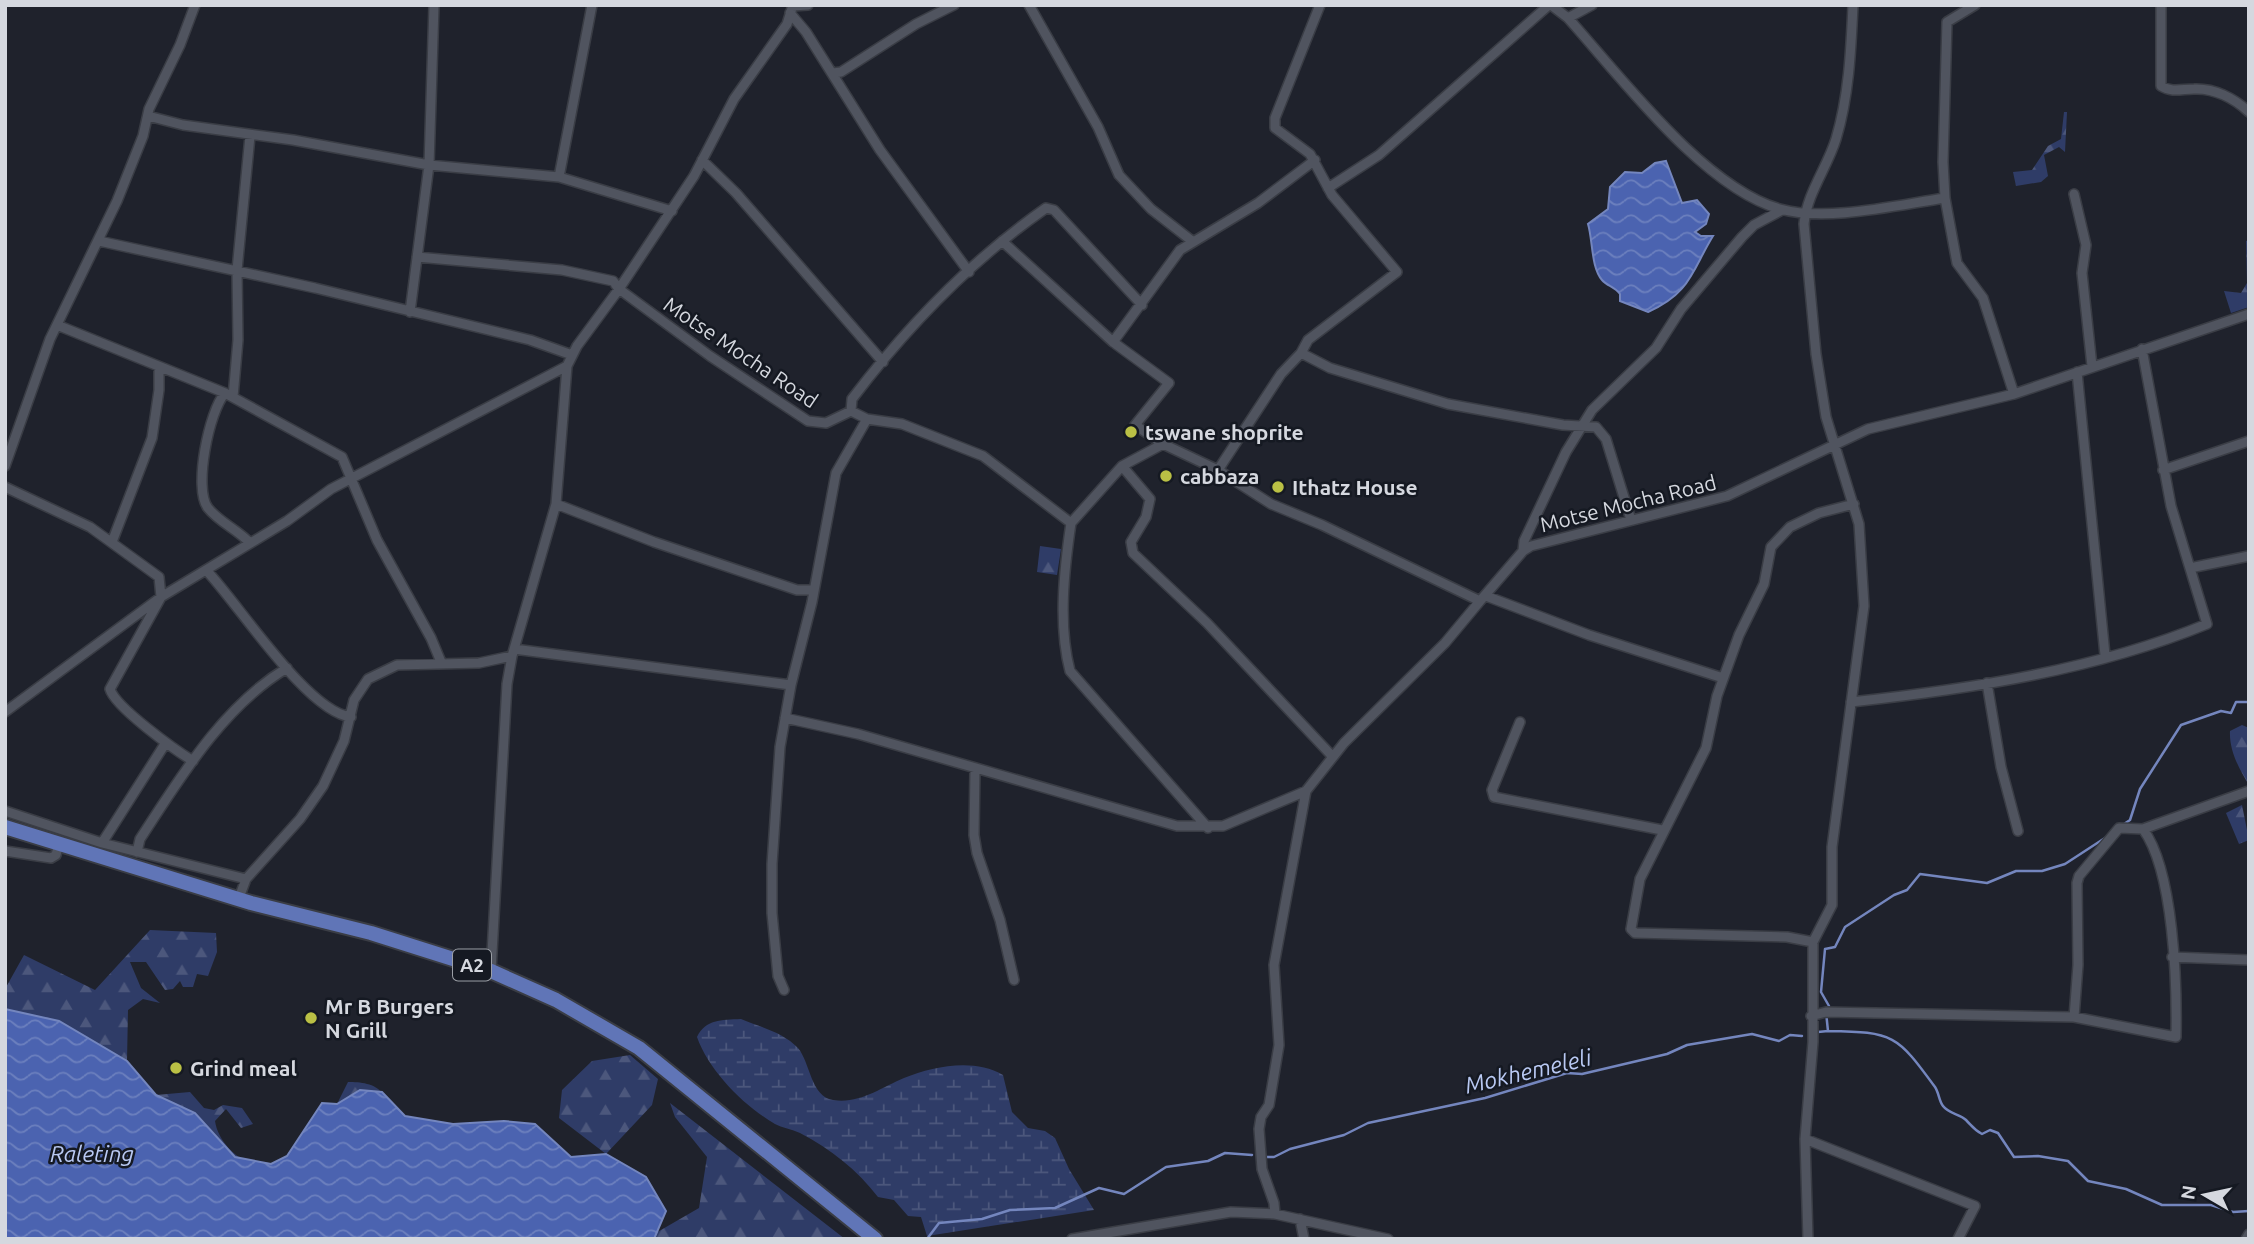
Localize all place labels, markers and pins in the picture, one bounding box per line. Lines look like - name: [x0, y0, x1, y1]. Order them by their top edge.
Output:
- place label: tswane shoprite: [1145, 420, 1304, 444]
- marker: tswane shoprite: [1123, 424, 1139, 440]
- place label: cabbaza: [1180, 464, 1259, 488]
- marker: cabbaza: [1158, 468, 1174, 484]
- place label: Ithatz House: [1292, 475, 1418, 499]
- marker: Ithatz House: [1270, 479, 1286, 495]
- place label: Mr B Burgers N Grill: [325, 994, 454, 1042]
- marker: Mr B Burgers N Grill: [303, 1010, 319, 1026]
- place label: Grind meal: [190, 1056, 297, 1080]
- marker: Grind meal: [168, 1060, 184, 1076]

